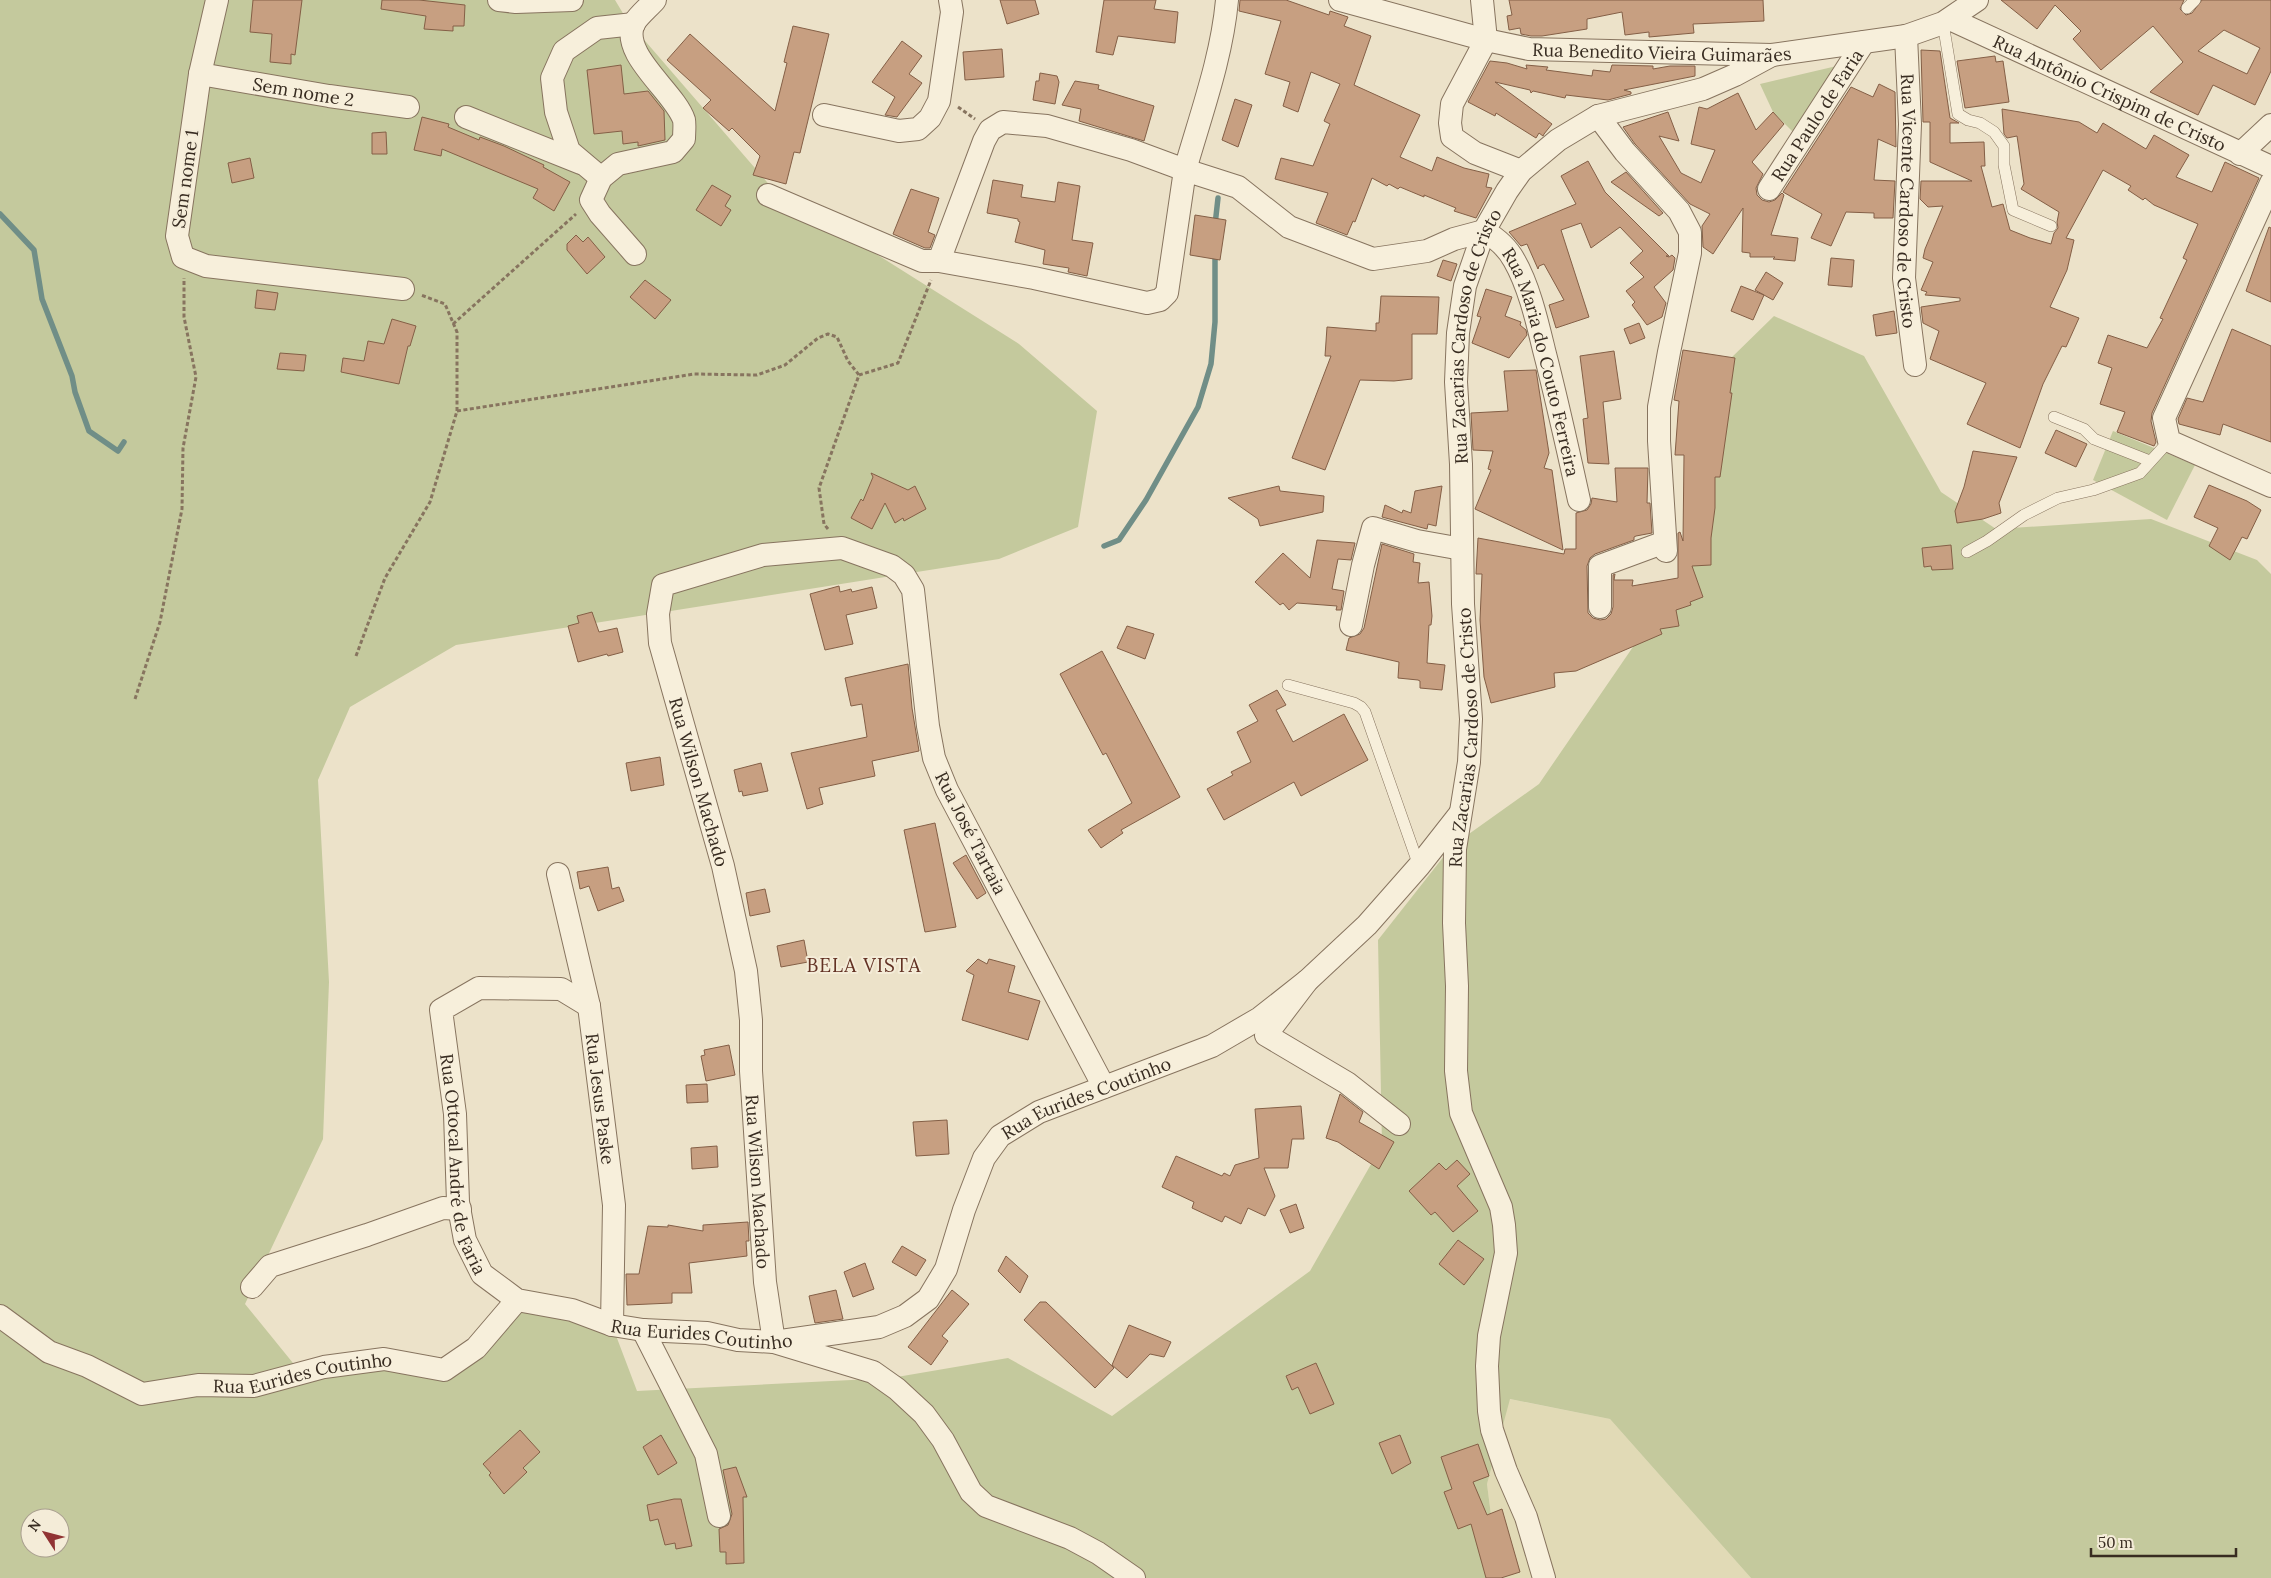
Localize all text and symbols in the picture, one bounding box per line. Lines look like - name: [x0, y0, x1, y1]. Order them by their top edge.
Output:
- street label: Rua Antônio Crispim de Cristo: [1990, 29, 2230, 156]
- street label: Rua Benedito Vieira Guimarães: [1532, 38, 1793, 67]
- street label: Rua Paulo de Faria: [1766, 45, 1868, 186]
- street label: Sem nome 2: [251, 72, 356, 111]
- street label: Rua Vicente Cardoso de Cristo: [1892, 73, 1922, 329]
- street label: Sem nome 1: [167, 128, 203, 230]
- street label: Rua Zacarias Cardoso de Cristo: [1444, 204, 1506, 465]
- street label: Rua Maria do Couto Ferreira: [1497, 243, 1585, 479]
- street label: Rua Zacarias Cardoso de Cristo: [1443, 607, 1483, 868]
- street label: Rua Wilson Machado: [664, 695, 734, 869]
- street label: Rua José Tartaia: [930, 768, 1012, 898]
- district label: BELA VISTA: [807, 953, 922, 977]
- street label: Rua Jesus Paske: [581, 1032, 620, 1166]
- street label: Rua Eurides Coutinho: [997, 1051, 1174, 1144]
- street label: Rua Ottocal André de Faria: [435, 1052, 492, 1278]
- street label: Rua Wilson Machado: [741, 1093, 776, 1270]
- street label: Rua Eurides Coutinho: [609, 1314, 794, 1354]
- street label: Rua Eurides Coutinho: [213, 1347, 394, 1398]
- north arrow: [20, 1508, 70, 1558]
- text: N: [24, 1516, 45, 1535]
- scale bar: [2091, 1526, 2236, 1558]
- text: 50 m: [2098, 1533, 2133, 1552]

